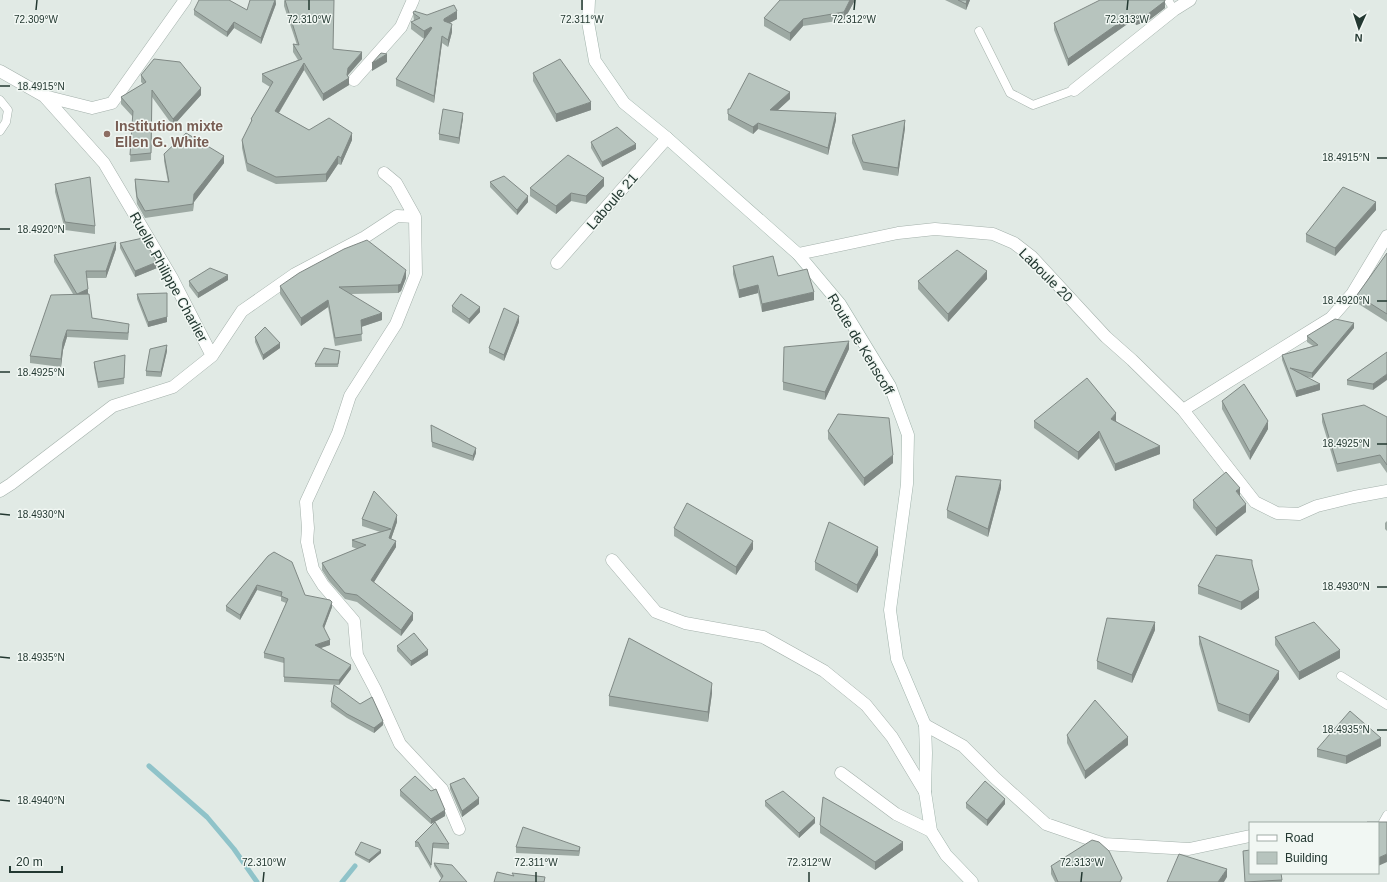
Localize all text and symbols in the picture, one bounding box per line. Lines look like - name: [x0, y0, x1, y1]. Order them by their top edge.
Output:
- north arrow: [1339, 8, 1379, 48]
- text: 72.309°W: [14, 14, 59, 25]
- text: 72.310°W: [287, 14, 332, 25]
- text: 72.311°W: [560, 14, 604, 25]
- text: 72.312°W: [832, 14, 877, 25]
- text: 72.313°W: [1105, 14, 1150, 25]
- text: N: [1354, 32, 1363, 44]
- text: 18.4915°N: [17, 81, 65, 92]
- place label: Institution mixte Ellen G. White: [115, 118, 223, 150]
- marker: Institution mixte Ellen G. White: [102, 129, 112, 139]
- text: 18.4915°N: [1322, 152, 1370, 163]
- street label: Laboule 21: [583, 169, 641, 232]
- street label: Ruelle Philippe Charlier: [127, 209, 212, 345]
- text: 18.4920°N: [17, 224, 65, 235]
- street label: Laboule 20: [1016, 245, 1076, 305]
- street label: Route de Kenscoff: [825, 291, 898, 397]
- text: 18.4920°N: [1322, 295, 1370, 306]
- text: 18.4925°N: [17, 367, 65, 378]
- text: 18.4925°N: [1322, 438, 1370, 449]
- text: 18.4930°N: [17, 509, 65, 520]
- text: 18.4930°N: [1322, 581, 1370, 592]
- text: 18.4935°N: [17, 652, 65, 663]
- text: 18.4935°N: [1322, 724, 1370, 735]
- text: 18.4940°N: [17, 795, 65, 806]
- legend: [1249, 822, 1379, 874]
- text: Road: [1285, 831, 1314, 845]
- scale bar: [10, 848, 62, 874]
- text: Building: [1285, 851, 1328, 865]
- text: 20 m: [16, 855, 43, 869]
- text: 72.310°W: [242, 857, 287, 868]
- text: 72.311°W: [514, 857, 558, 868]
- text: 72.312°W: [787, 857, 832, 868]
- text: 72.313°W: [1060, 857, 1105, 868]

